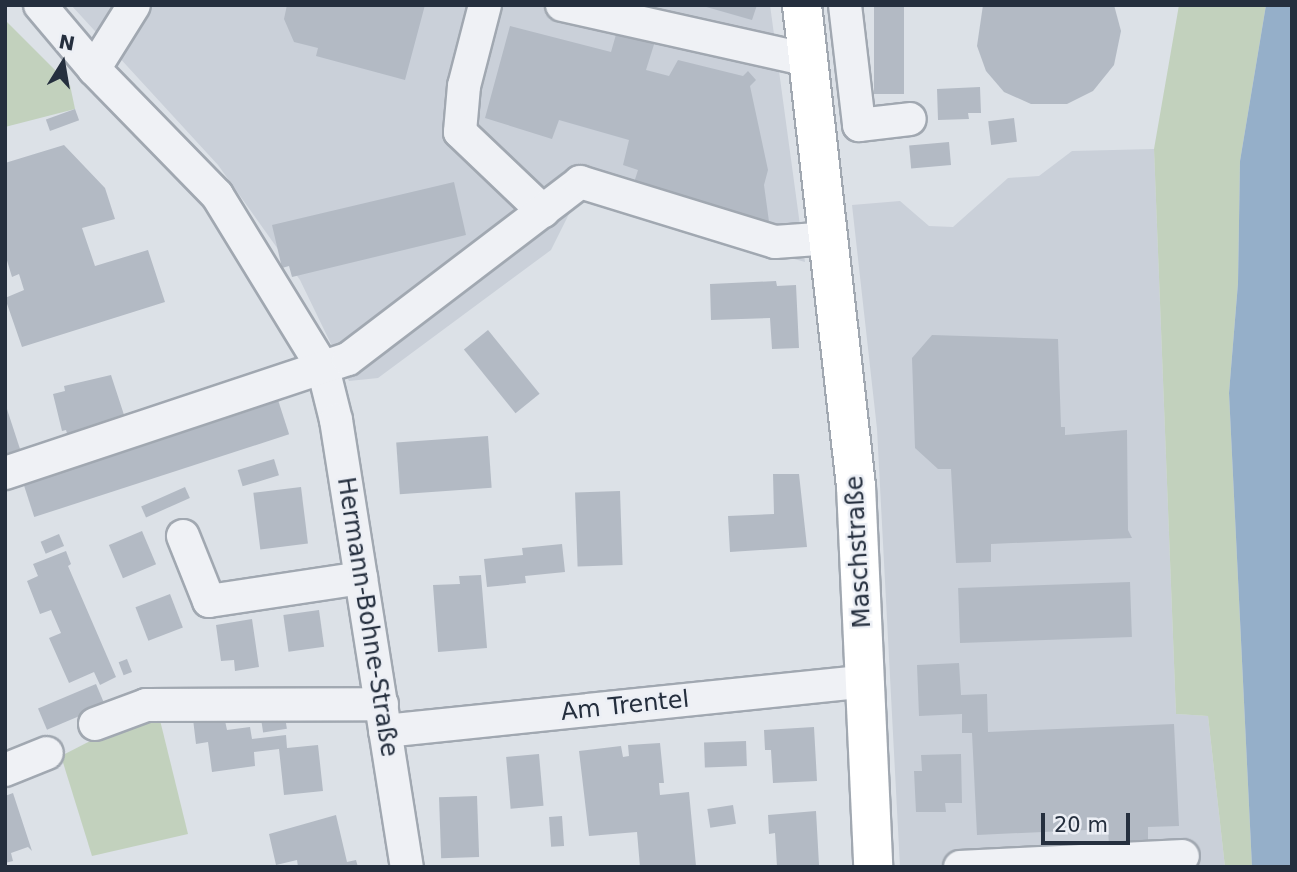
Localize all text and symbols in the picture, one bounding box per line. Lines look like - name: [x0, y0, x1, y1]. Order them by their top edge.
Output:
- north arrow: [28, 28, 98, 98]
- text: N: [57, 30, 77, 55]
- street label: Hermann-Bohne-Straße: [331, 475, 403, 759]
- street label: Maschstraße: [841, 475, 877, 629]
- street label: Am Trentel: [559, 685, 691, 727]
- scale bar: [1045, 798, 1134, 842]
- text: 20 m: [1054, 813, 1108, 837]

